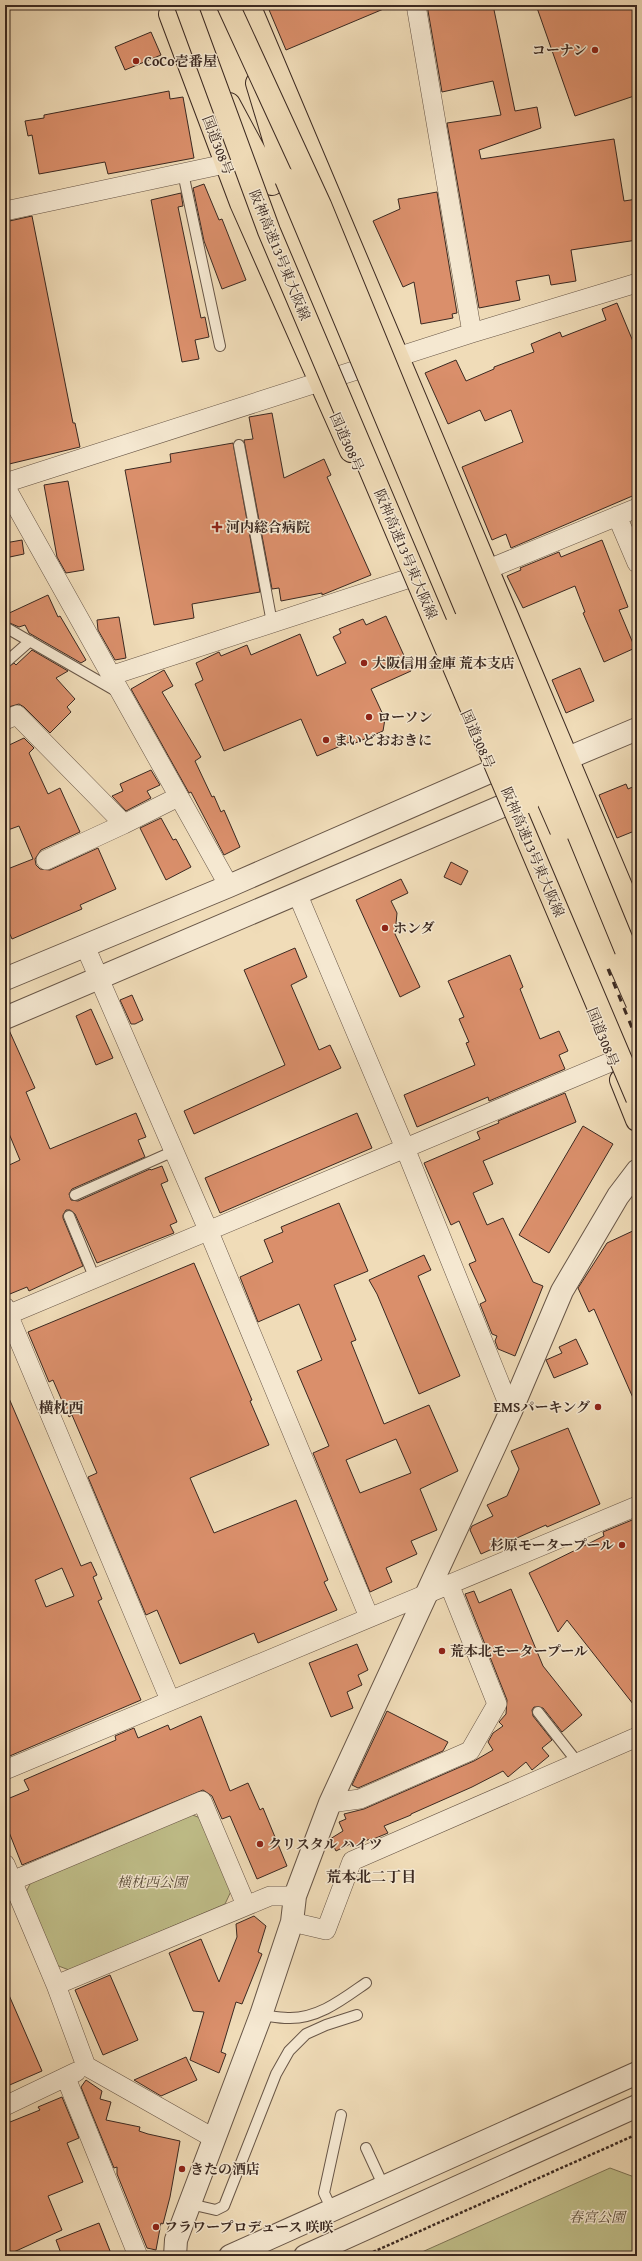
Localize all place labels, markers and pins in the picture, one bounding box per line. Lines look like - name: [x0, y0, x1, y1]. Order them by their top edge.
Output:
- place label: コーナン: [532, 40, 587, 60]
- marker: コーナン: [590, 45, 600, 55]
- place label: CoCo壱番屋: [144, 51, 217, 71]
- marker: CoCo壱番屋: [131, 56, 141, 66]
- place label: 河内総合病院: [226, 517, 310, 537]
- marker: 河内総合病院: [211, 521, 223, 533]
- place label: 大阪信用金庫 荒本支店: [372, 653, 515, 673]
- marker: 大阪信用金庫 荒本支店: [359, 658, 369, 668]
- place label: ローソン: [377, 707, 432, 727]
- marker: ローソン: [364, 712, 374, 722]
- place label: まいどおおきに: [334, 730, 432, 750]
- marker: まいどおおきに: [321, 735, 331, 745]
- place label: ホンダ: [393, 918, 434, 938]
- marker: ホンダ: [380, 923, 390, 933]
- place label: EMSパーキング: [494, 1397, 590, 1417]
- marker: EMSパーキング: [593, 1402, 603, 1412]
- place label: 杉原モータープール: [490, 1535, 614, 1555]
- marker: 杉原モータープール: [617, 1540, 627, 1550]
- place label: 荒本北モータープール: [450, 1641, 588, 1661]
- marker: 荒本北モータープール: [437, 1646, 447, 1656]
- place label: クリスタル ハイツ: [268, 1834, 383, 1854]
- marker: クリスタル ハイツ: [255, 1839, 265, 1849]
- place label: きたの酒店: [190, 2159, 260, 2179]
- marker: きたの酒店: [177, 2164, 187, 2174]
- place label: フラワープロデュース 咲咲: [164, 2217, 333, 2237]
- marker: フラワープロデュース 咲咲: [151, 2222, 161, 2232]

